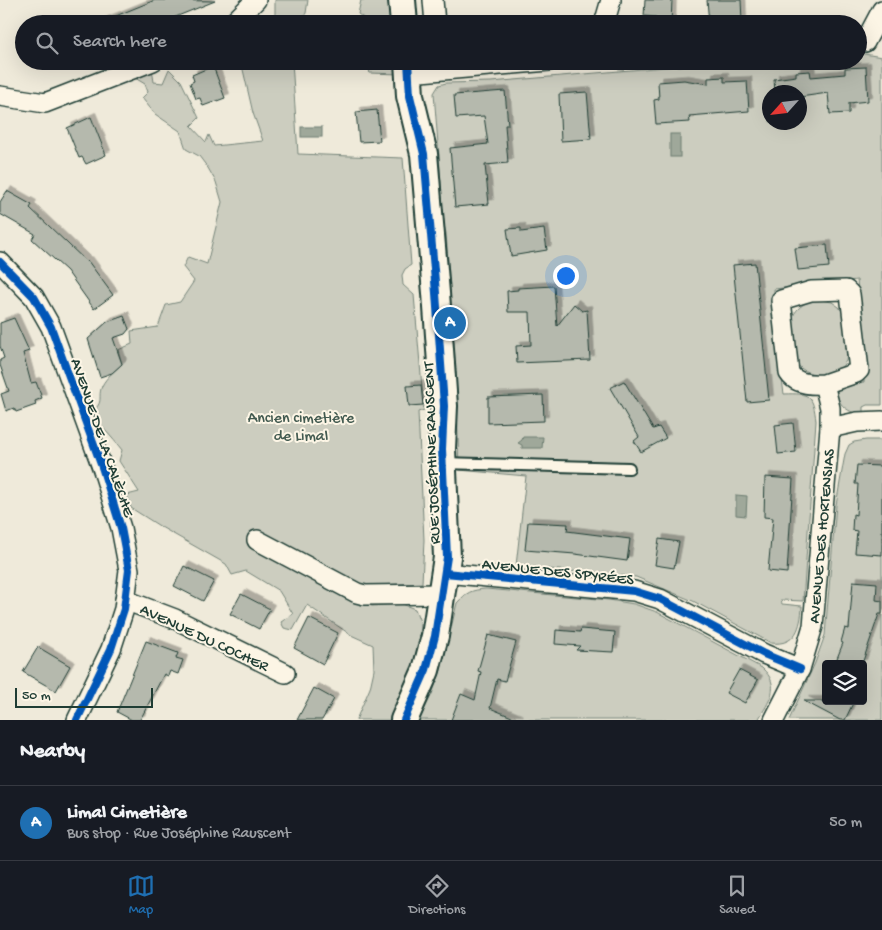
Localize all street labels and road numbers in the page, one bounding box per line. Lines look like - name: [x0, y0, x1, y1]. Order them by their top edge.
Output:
- street label: AVENUE DE LA CALÈCHE: [65, 356, 137, 521]
- street label: RUE JOSÉPHINE RAUSCENT: [421, 360, 446, 544]
- street label: AVENUE DES HORTENSIAS: [806, 448, 841, 624]
- street label: AVENUE DES SPYRÉES: [481, 556, 635, 591]
- street label: AVENUE DU COCHER: [136, 601, 271, 678]

